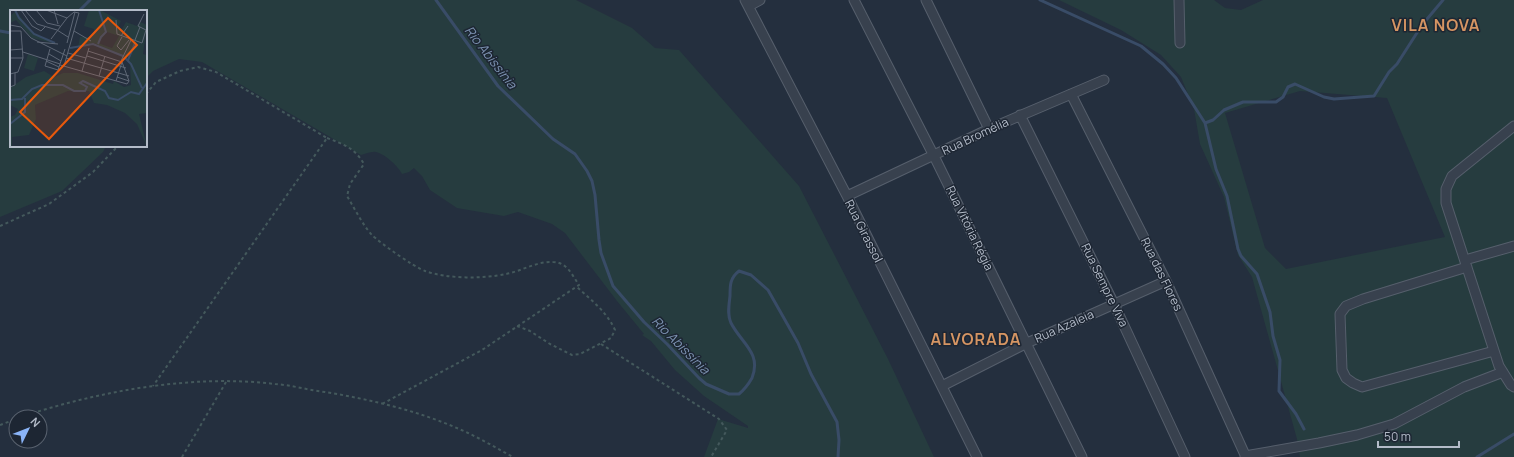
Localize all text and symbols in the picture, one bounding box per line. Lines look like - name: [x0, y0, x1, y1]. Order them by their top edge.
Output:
- inset map: [10, 10, 147, 147]
- district label: VILA NOVA: [1391, 14, 1481, 36]
- water label: Rio Abissínia: [461, 22, 522, 93]
- street label: Rua Bromélia: [939, 113, 1011, 159]
- street label: Rua Vitória Régia: [942, 183, 998, 273]
- street label: Rua Girassol: [841, 197, 887, 265]
- street label: Rua das Flores: [1137, 234, 1187, 314]
- street label: Rua Sempre Viva: [1077, 240, 1133, 330]
- street label: Rua Azaleia: [1032, 305, 1096, 347]
- water label: Rio Abissínia: [648, 312, 714, 378]
- district label: ALVORADA: [931, 328, 1021, 350]
- north arrow: [8, 409, 48, 449]
- text: N: [27, 414, 44, 430]
- scale bar: [1378, 423, 1459, 449]
- text: 50 m: [1384, 428, 1411, 445]

